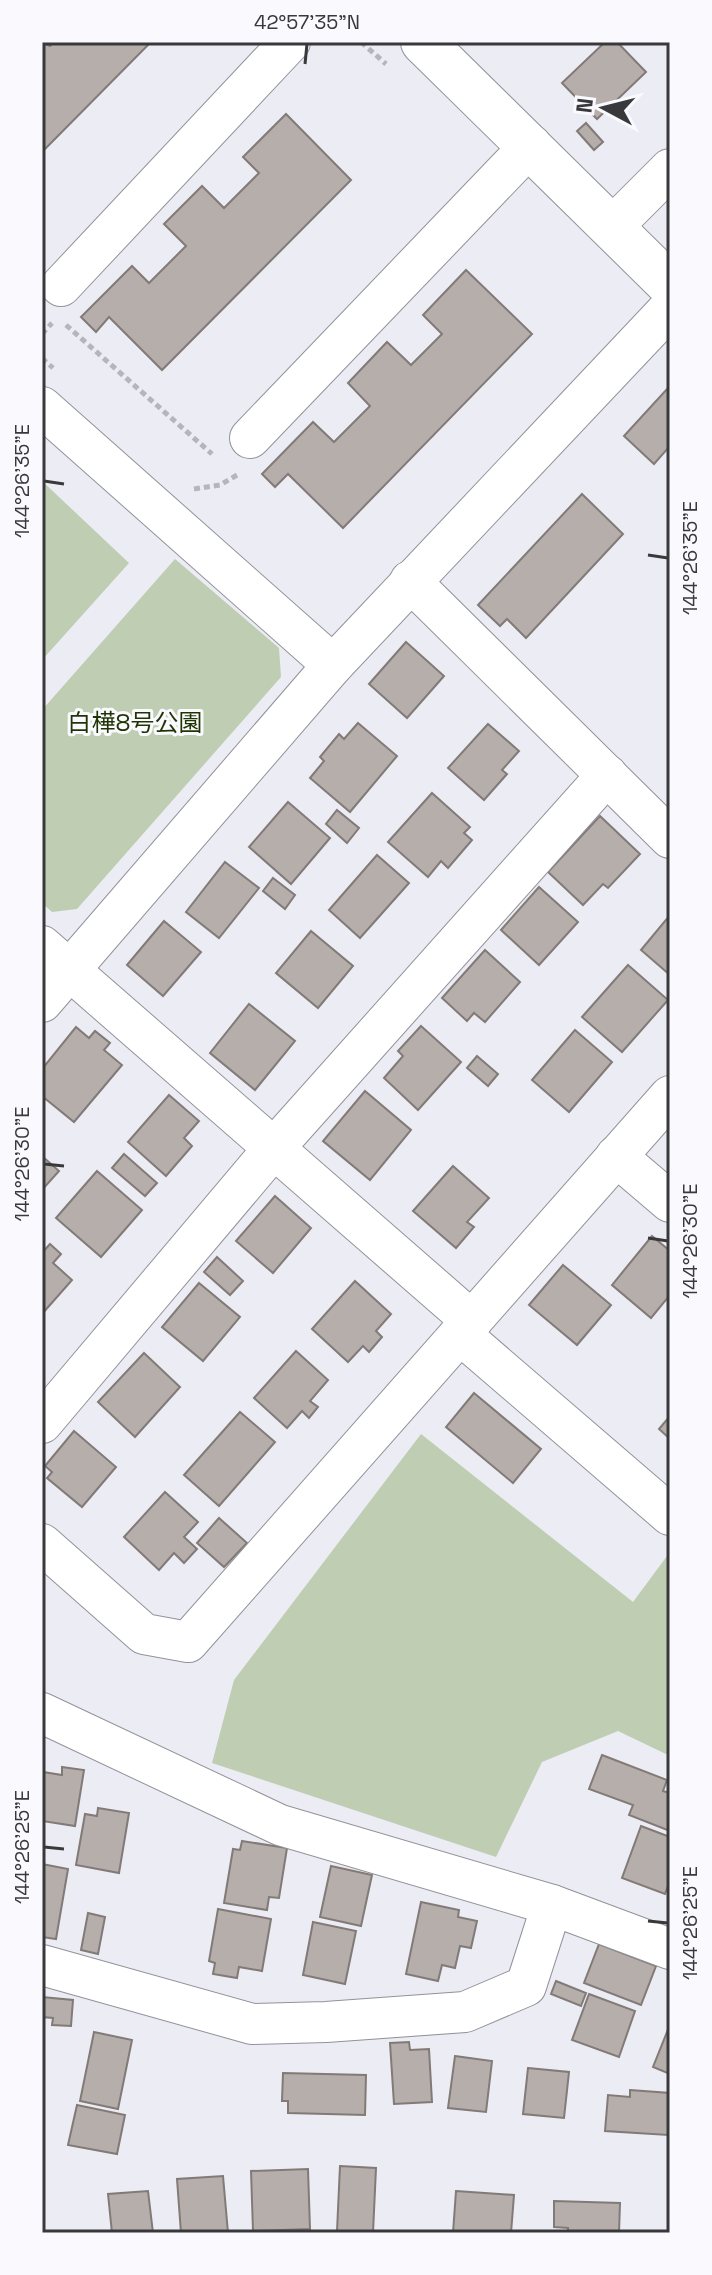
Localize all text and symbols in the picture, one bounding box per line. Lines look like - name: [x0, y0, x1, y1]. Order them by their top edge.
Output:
- text: 42°57'35"N: [254, 9, 360, 35]
- north arrow: [564, 68, 644, 148]
- text: N: [569, 97, 599, 115]
- text: 144°26'35"E: [9, 424, 35, 538]
- text: 144°26'35"E: [677, 501, 703, 615]
- park label: 白樺8号公園: [68, 707, 202, 738]
- text: 144°26'30"E: [9, 1107, 35, 1221]
- text: 144°26'30"E: [677, 1184, 703, 1298]
- text: 144°26'25"E: [9, 1790, 35, 1904]
- text: 144°26'25"E: [677, 1866, 703, 1980]

